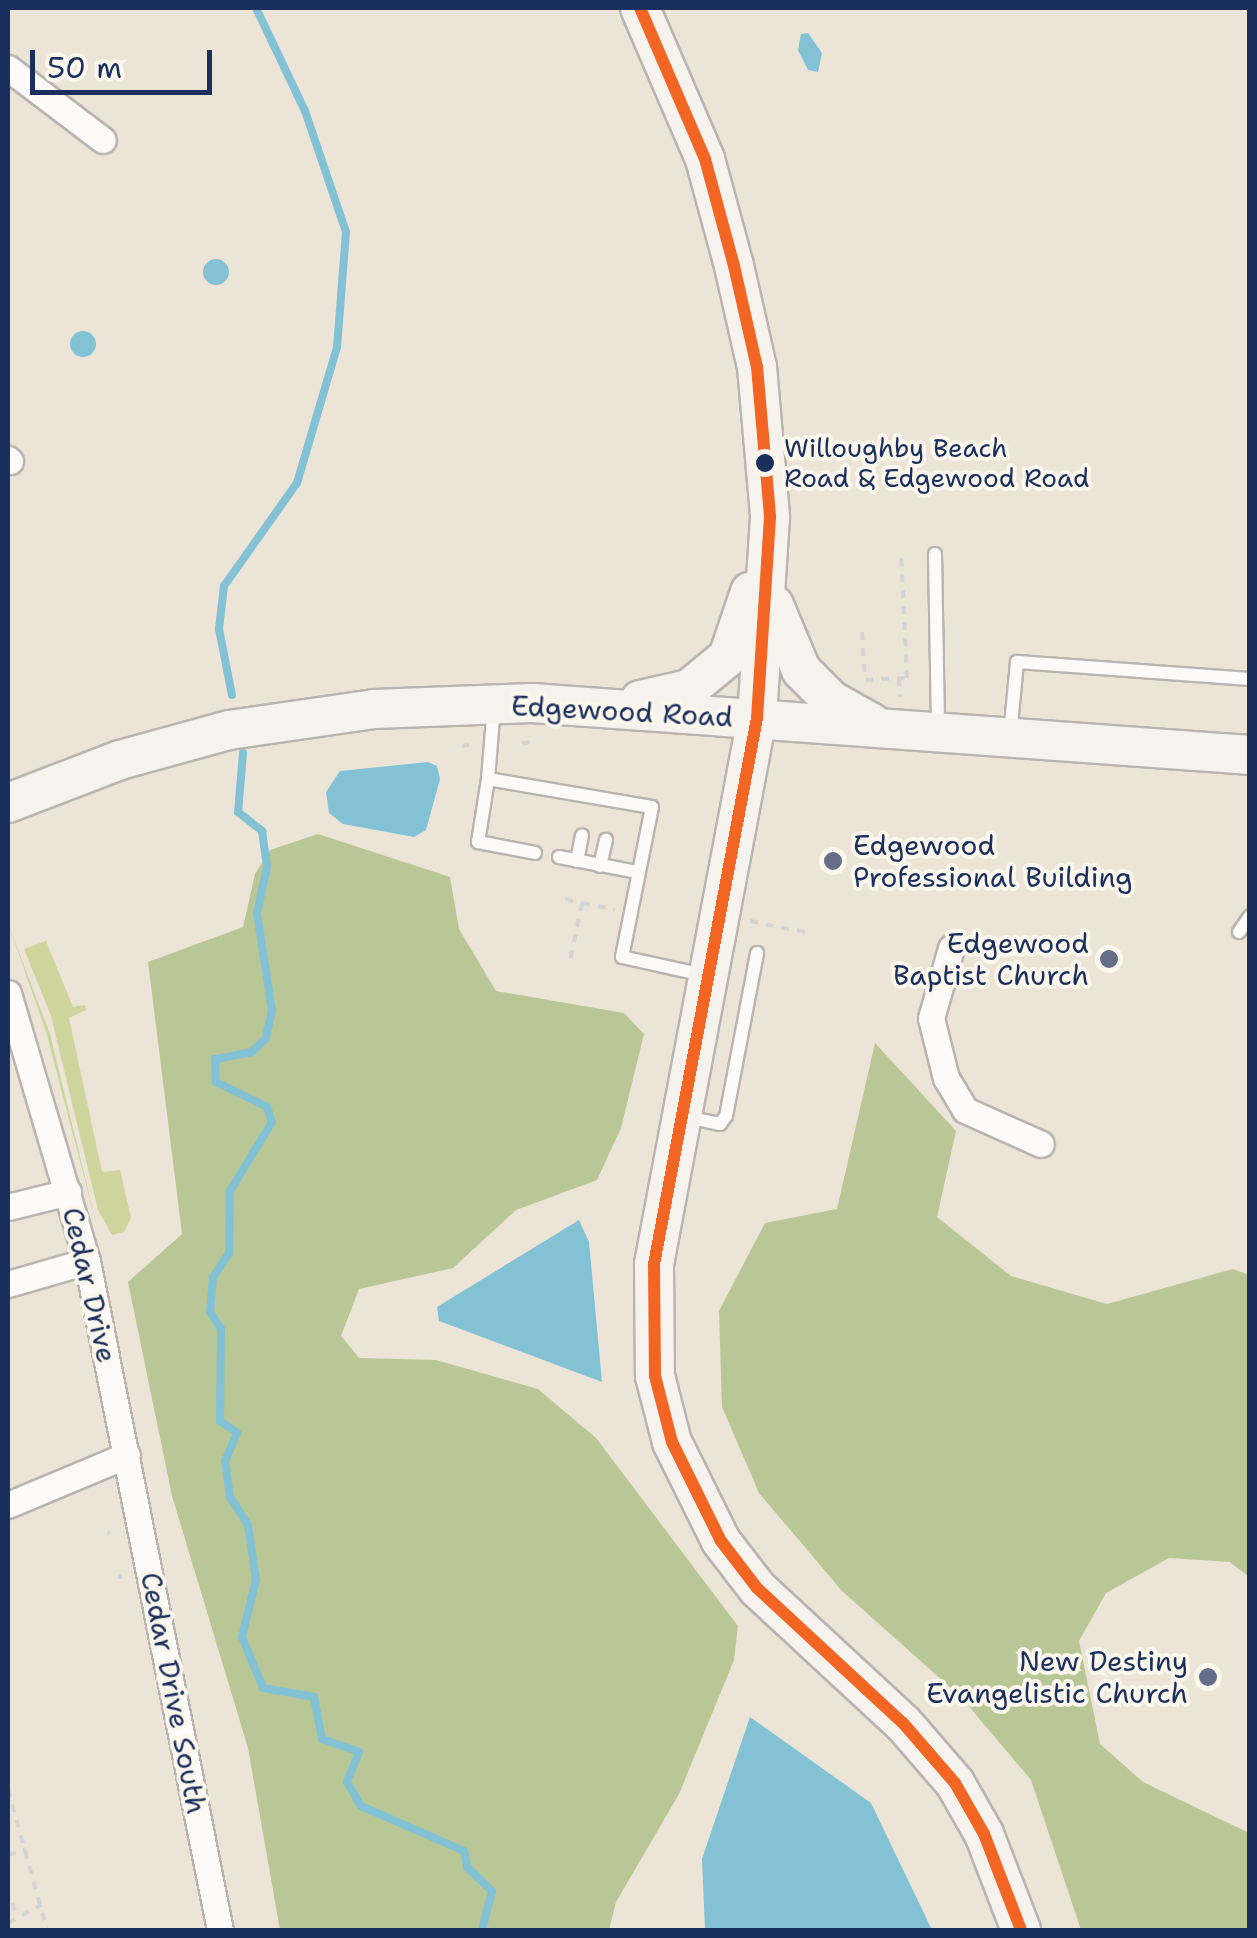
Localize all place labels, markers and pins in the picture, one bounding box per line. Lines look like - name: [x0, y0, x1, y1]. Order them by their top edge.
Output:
- place label: Willoughby Beach Road & Edgewood Road: [784, 432, 1089, 493]
- marker: Willoughby Beach Road & Edgewood Road: [755, 453, 775, 473]
- place label: Edgewood Professional Building: [853, 828, 1132, 894]
- marker: Edgewood Professional Building: [822, 850, 844, 872]
- place label: Edgewood Baptist Church: [893, 926, 1089, 992]
- marker: Edgewood Baptist Church: [1098, 948, 1120, 970]
- place label: New Destiny Evangelistic Church: [926, 1644, 1188, 1710]
- marker: New Destiny Evangelistic Church: [1197, 1666, 1219, 1688]

